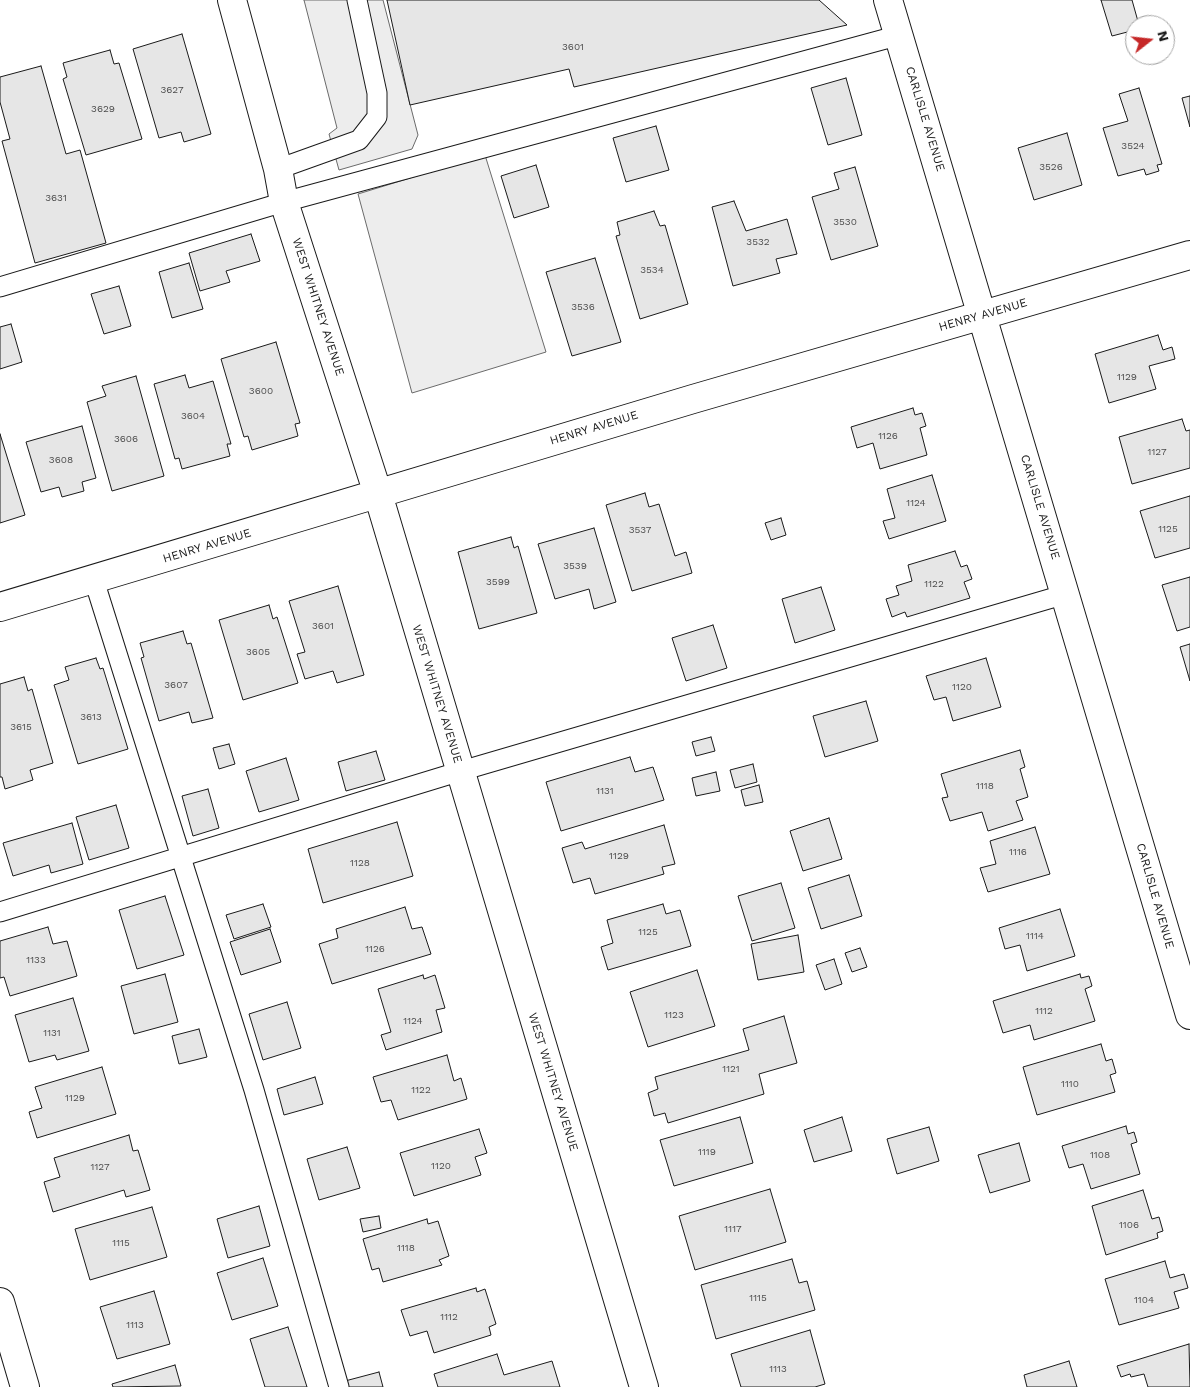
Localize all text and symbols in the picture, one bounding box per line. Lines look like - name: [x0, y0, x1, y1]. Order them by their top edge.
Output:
- north arrow: [1125, 15, 1175, 65]
- text: N: [1154, 29, 1173, 43]
- house number: 3601: [562, 41, 584, 53]
- street label: CARLISLE AVENUE: [902, 65, 948, 173]
- house number: 3627: [160, 84, 184, 96]
- house number: 3629: [91, 103, 115, 115]
- house number: 3524: [1121, 140, 1145, 152]
- house number: 3526: [1039, 161, 1063, 173]
- house number: 3631: [45, 192, 67, 204]
- house number: 3530: [833, 216, 857, 228]
- street label: WEST WHITNEY AVENUE: [289, 236, 347, 378]
- house number: 3532: [746, 236, 770, 248]
- house number: 3534: [640, 264, 664, 276]
- street label: HENRY AVENUE: [937, 295, 1029, 335]
- house number: 3536: [571, 301, 595, 313]
- house number: 1129: [1117, 371, 1137, 383]
- house number: 3600: [249, 385, 273, 397]
- street label: HENRY AVENUE: [548, 408, 640, 448]
- house number: 3604: [181, 410, 205, 422]
- house number: 1126: [878, 430, 898, 442]
- house number: 3606: [114, 433, 138, 445]
- house number: 1127: [1147, 446, 1167, 458]
- street label: CARLISLE AVENUE: [1017, 453, 1063, 561]
- house number: 3608: [49, 454, 73, 466]
- house number: 1124: [906, 497, 926, 509]
- house number: 1125: [1158, 523, 1178, 535]
- house number: 3537: [629, 524, 651, 536]
- street label: HENRY AVENUE: [161, 526, 253, 566]
- house number: 3539: [563, 560, 587, 572]
- house number: 3599: [486, 576, 510, 588]
- house number: 1122: [924, 578, 944, 590]
- house number: 3601: [312, 620, 334, 632]
- street label: WEST WHITNEY AVENUE: [409, 623, 465, 765]
- house number: 3605: [246, 646, 270, 658]
- house number: 3607: [164, 679, 188, 691]
- house number: 1120: [952, 681, 972, 693]
- house number: 3613: [80, 711, 102, 723]
- house number: 3615: [10, 721, 32, 733]
- house number: 1118: [976, 780, 994, 792]
- house number: 1131: [596, 785, 614, 797]
- street label: CARLISLE AVENUE: [1133, 842, 1177, 950]
- house number: 1116: [1009, 846, 1027, 858]
- house number: 1129: [609, 850, 629, 862]
- house number: 1128: [350, 857, 370, 869]
- house number: 1125: [638, 926, 658, 938]
- house number: 1114: [1026, 930, 1044, 942]
- house number: 1126: [365, 943, 385, 955]
- house number: 1133: [26, 954, 46, 966]
- house number: 1112: [1035, 1005, 1053, 1017]
- house number: 1123: [664, 1009, 684, 1021]
- street label: WEST WHITNEY AVENUE: [525, 1011, 581, 1153]
- house number: 1124: [403, 1015, 423, 1027]
- house number: 1131: [43, 1027, 61, 1039]
- house number: 1121: [722, 1063, 740, 1075]
- house number: 1110: [1061, 1078, 1079, 1090]
- house number: 1122: [411, 1084, 431, 1096]
- house number: 1129: [65, 1092, 85, 1104]
- house number: 1119: [698, 1146, 716, 1158]
- house number: 1108: [1090, 1149, 1110, 1161]
- house number: 1120: [431, 1160, 451, 1172]
- house number: 1127: [90, 1161, 110, 1173]
- house number: 1106: [1119, 1219, 1139, 1231]
- house number: 1117: [724, 1223, 742, 1235]
- house number: 1115: [112, 1237, 130, 1249]
- house number: 1118: [397, 1242, 415, 1254]
- house number: 1115: [749, 1292, 767, 1304]
- house number: 1104: [1134, 1294, 1154, 1306]
- house number: 1112: [440, 1311, 458, 1323]
- house number: 1113: [126, 1319, 144, 1331]
- house number: 1113: [769, 1363, 787, 1375]

